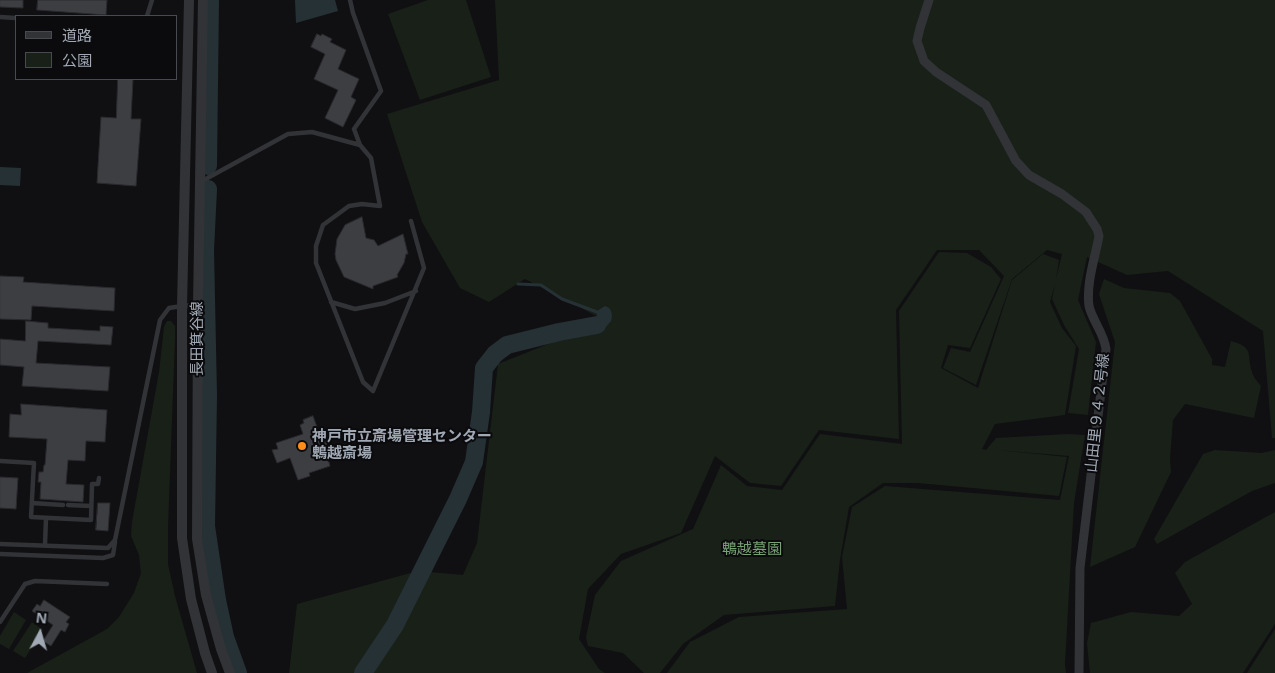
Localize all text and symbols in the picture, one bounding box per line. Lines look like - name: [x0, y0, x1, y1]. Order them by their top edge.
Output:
- legend: [15, 15, 178, 80]
- text: 道路: [62, 25, 92, 45]
- text: 公園: [62, 50, 92, 70]
- street label: 長田箕谷線: [189, 302, 207, 376]
- street label: 山田里９４２号線: [1083, 352, 1113, 474]
- place label: 神戸市立斎場管理センター 鵯越斎場: [312, 428, 492, 463]
- marker: 神戸市立斎場管理センター 鵯越斎場: [296, 440, 308, 452]
- park label: 鵯越墓園: [722, 541, 782, 559]
- north arrow: [15, 608, 65, 658]
- text: N: [35, 608, 48, 628]

